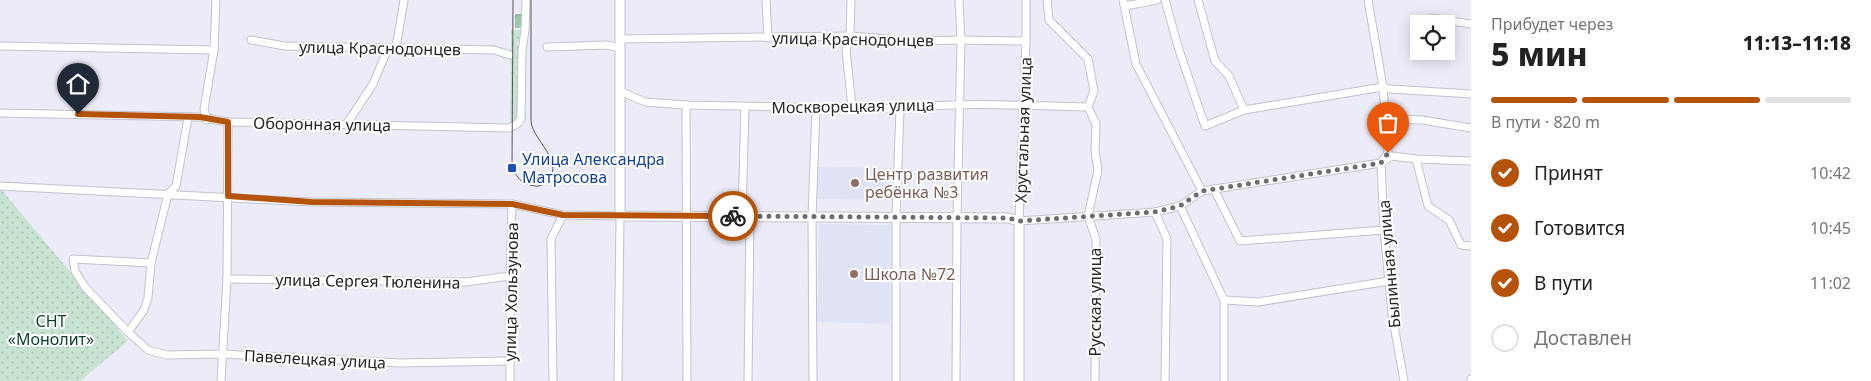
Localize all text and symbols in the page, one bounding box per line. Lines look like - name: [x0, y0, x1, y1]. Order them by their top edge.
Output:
- text: Прибудет через: [1491, 13, 1613, 35]
- map controls: [1410, 15, 1455, 60]
- button: locate: [1410, 15, 1455, 60]
- street label: улица Краснодонцев: [772, 27, 934, 51]
- text: 11:13–11:18: [1743, 30, 1851, 56]
- text: 5 мин: [1491, 32, 1588, 75]
- street label: улица Краснодонцев: [299, 36, 461, 60]
- street label: Хрустальная улица: [1009, 57, 1037, 203]
- pin: [57, 63, 99, 114]
- icon: home: [64, 70, 92, 98]
- street label: Москворецкая улица: [771, 94, 935, 118]
- pin: [1367, 102, 1409, 153]
- icon: bag: [1374, 109, 1402, 137]
- text: В пути · 820 m: [1491, 111, 1600, 133]
- street label: Оборонная улица: [253, 112, 391, 136]
- place label: Улица Александра Матросова: [522, 148, 665, 188]
- icon: check: [1491, 159, 1519, 187]
- text: Принят: [1534, 160, 1603, 186]
- marker: Улица Александра Матросова: [506, 162, 518, 174]
- text: 10:42: [1810, 162, 1851, 184]
- place label: Центр развития ребёнка №3: [865, 163, 989, 203]
- marker: Центр развития ребёнка №3: [849, 177, 861, 189]
- courier: [708, 191, 758, 241]
- street label: Былинная улица: [1372, 199, 1406, 329]
- icon: bike: [719, 202, 747, 230]
- icon: check: [1491, 214, 1519, 242]
- text: Готовится: [1534, 215, 1625, 241]
- text: 10:45: [1810, 217, 1851, 239]
- street label: улица Хользунова: [499, 222, 523, 362]
- street label: Русская улица: [1084, 248, 1106, 356]
- place label: Школа №72: [864, 263, 955, 285]
- street label: улица Сергея Тюленина: [275, 268, 461, 294]
- marker: Школа №72: [848, 268, 860, 280]
- icon: check: [1491, 269, 1519, 297]
- text: В пути: [1534, 270, 1593, 296]
- text: 11:02: [1810, 272, 1851, 294]
- park label: СНТ «Монолит»: [8, 310, 94, 350]
- text: Доставлен: [1534, 325, 1632, 351]
- street label: Павелецкая улица: [243, 344, 387, 374]

